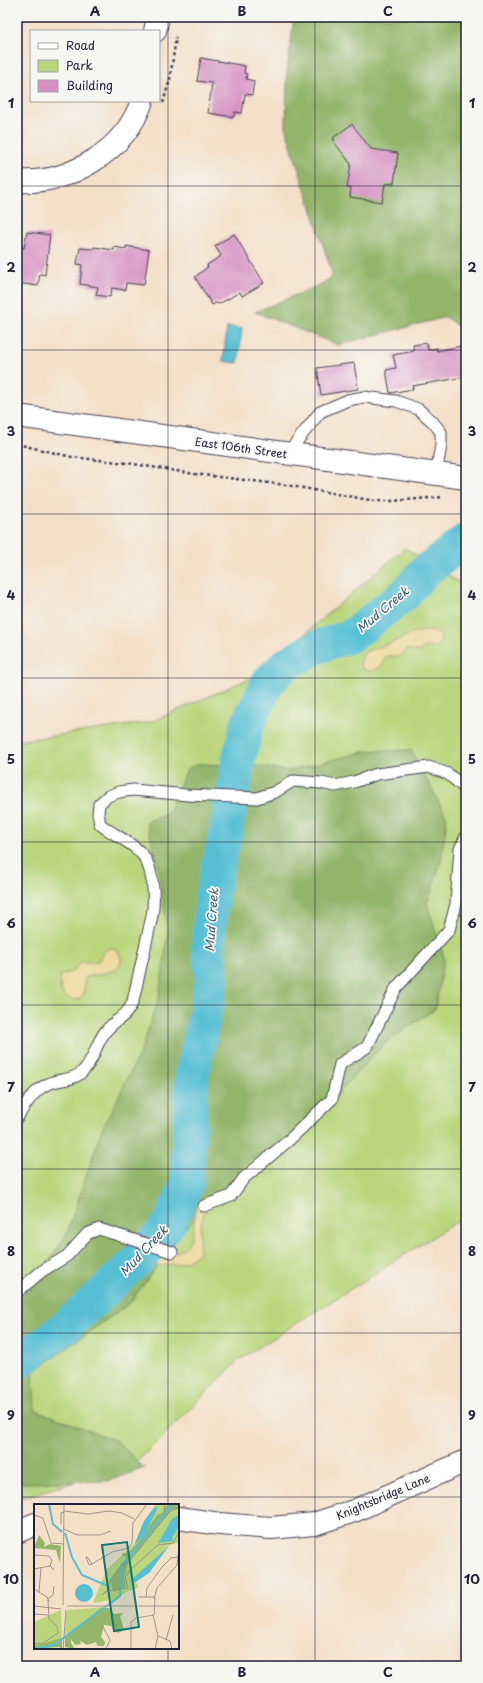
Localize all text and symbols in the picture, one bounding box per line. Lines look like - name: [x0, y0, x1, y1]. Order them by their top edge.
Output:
- text: A: [90, 1, 100, 20]
- text: B: [238, 1, 247, 20]
- text: C: [383, 1, 393, 20]
- legend: [30, 30, 160, 102]
- text: Road: [66, 36, 95, 54]
- text: Park: [66, 56, 93, 74]
- text: Building: [66, 76, 113, 94]
- text: 1: [8, 93, 14, 112]
- text: 1: [469, 93, 475, 112]
- text: 2: [6, 257, 16, 276]
- text: 2: [467, 257, 477, 276]
- text: 3: [7, 421, 16, 440]
- text: 3: [468, 421, 477, 440]
- street label: East 106th Street: [194, 433, 289, 462]
- water label: Mud Creek: [352, 581, 413, 637]
- text: 4: [7, 585, 16, 604]
- text: 4: [468, 585, 477, 604]
- text: 5: [7, 749, 15, 768]
- text: 5: [468, 749, 476, 768]
- water label: Mud Creek: [200, 887, 222, 952]
- text: 6: [6, 913, 16, 932]
- text: 6: [467, 913, 477, 932]
- text: 7: [7, 1077, 15, 1096]
- text: 7: [468, 1077, 476, 1096]
- water label: Mud Creek: [115, 1220, 172, 1280]
- text: 8: [7, 1241, 15, 1260]
- text: 8: [468, 1241, 476, 1260]
- text: 9: [7, 1405, 15, 1424]
- text: 9: [468, 1405, 476, 1424]
- street label: Knightsbridge Lane: [333, 1469, 432, 1524]
- inset map: [34, 1504, 179, 1649]
- text: 10: [3, 1569, 19, 1588]
- text: 10: [464, 1569, 480, 1588]
- text: A: [90, 1662, 100, 1681]
- text: B: [238, 1662, 247, 1681]
- text: C: [383, 1662, 393, 1681]

